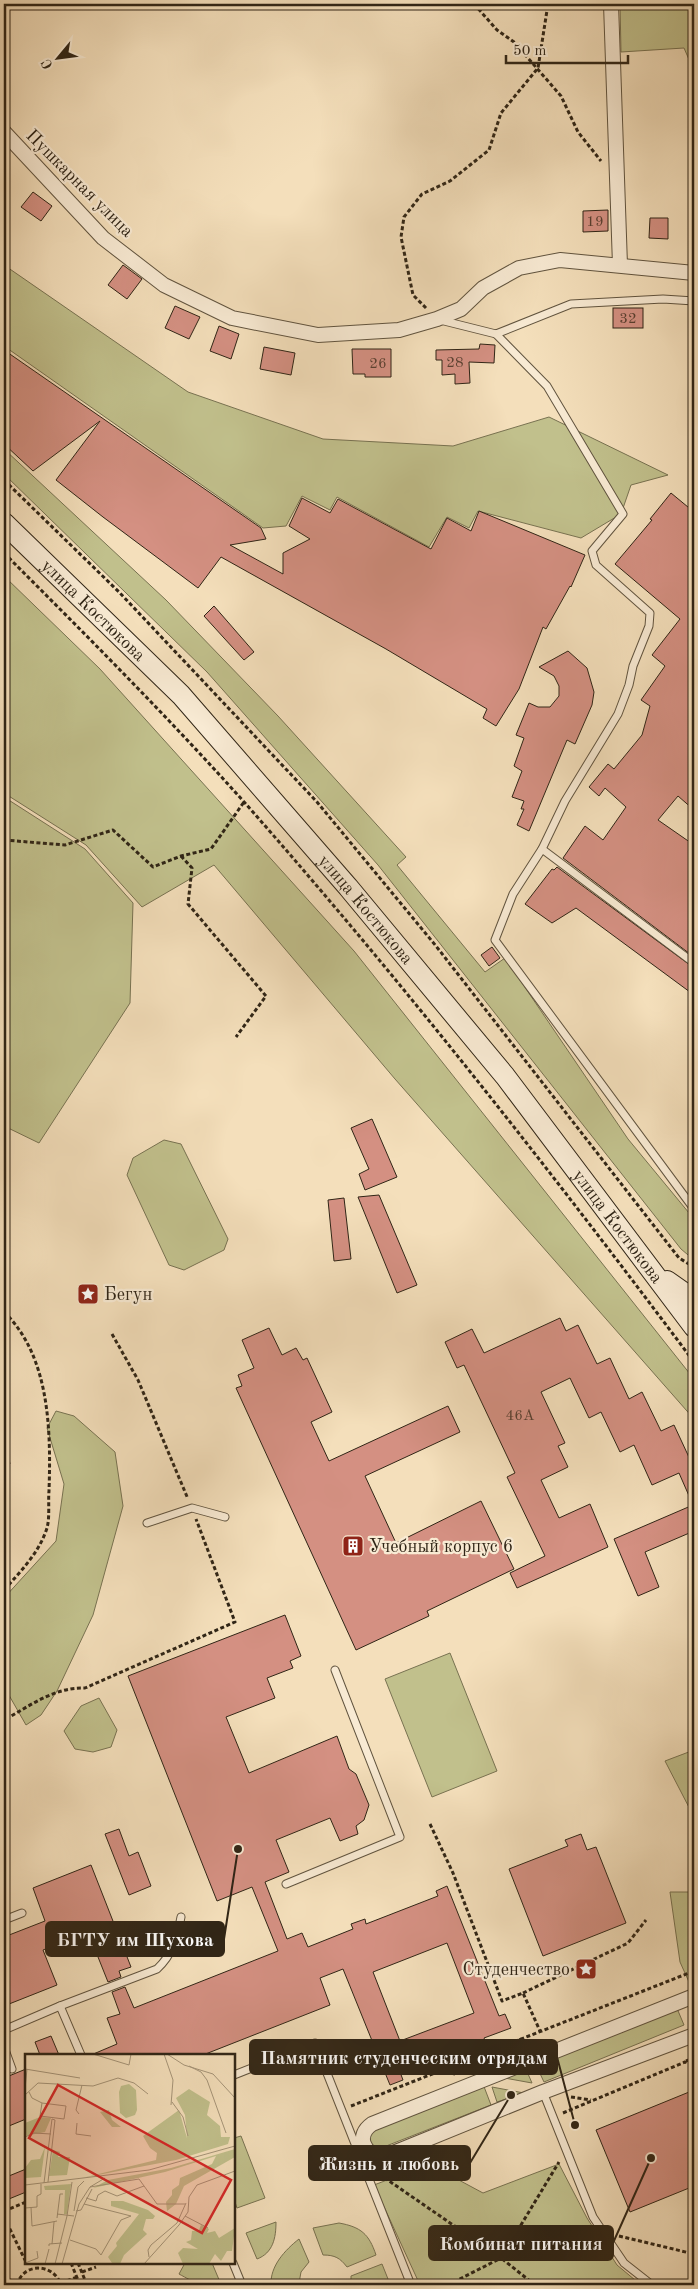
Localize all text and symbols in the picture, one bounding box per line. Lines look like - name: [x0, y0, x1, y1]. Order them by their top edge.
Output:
- north arrow: [32, 32, 82, 82]
- scale bar: [506, 32, 628, 64]
- text: 50 m: [513, 44, 547, 59]
- text: С: [39, 56, 56, 71]
- street label: Пушкарная улица: [22, 126, 137, 241]
- house number: 19: [586, 215, 604, 230]
- house number: 32: [619, 312, 637, 327]
- house number: 28: [446, 356, 464, 371]
- house number: 26: [369, 357, 387, 372]
- street label: улица Костюкова: [38, 557, 148, 665]
- street label: улица Костюкова: [314, 852, 416, 968]
- street label: улица Костюкова: [569, 1167, 666, 1287]
- place icon: Бегун: [76, 1282, 100, 1306]
- place label: Бегун: [104, 1286, 152, 1304]
- house number: 46А: [506, 1409, 535, 1424]
- building icon: Учебный корпус 6: [341, 1534, 365, 1558]
- place label: Учебный корпус 6: [369, 1538, 513, 1556]
- callout: БГТУ им Шухова: [46, 1922, 224, 1956]
- text: БГТУ им Шухова: [56, 1932, 214, 1951]
- place icon: Студенчество: [574, 1957, 598, 1981]
- place label: Студенчество: [463, 1961, 570, 1979]
- callout: Памятник студенческим отрядам: [250, 2040, 557, 2074]
- text: Памятник студенческим отрядам: [260, 2050, 548, 2069]
- inset map: [25, 2054, 235, 2264]
- callout: Жизнь и любовь: [309, 2146, 470, 2180]
- text: Жизнь и любовь: [319, 2156, 459, 2175]
- callout: Комбинат питания: [429, 2226, 613, 2260]
- text: Комбинат питания: [439, 2236, 603, 2255]

